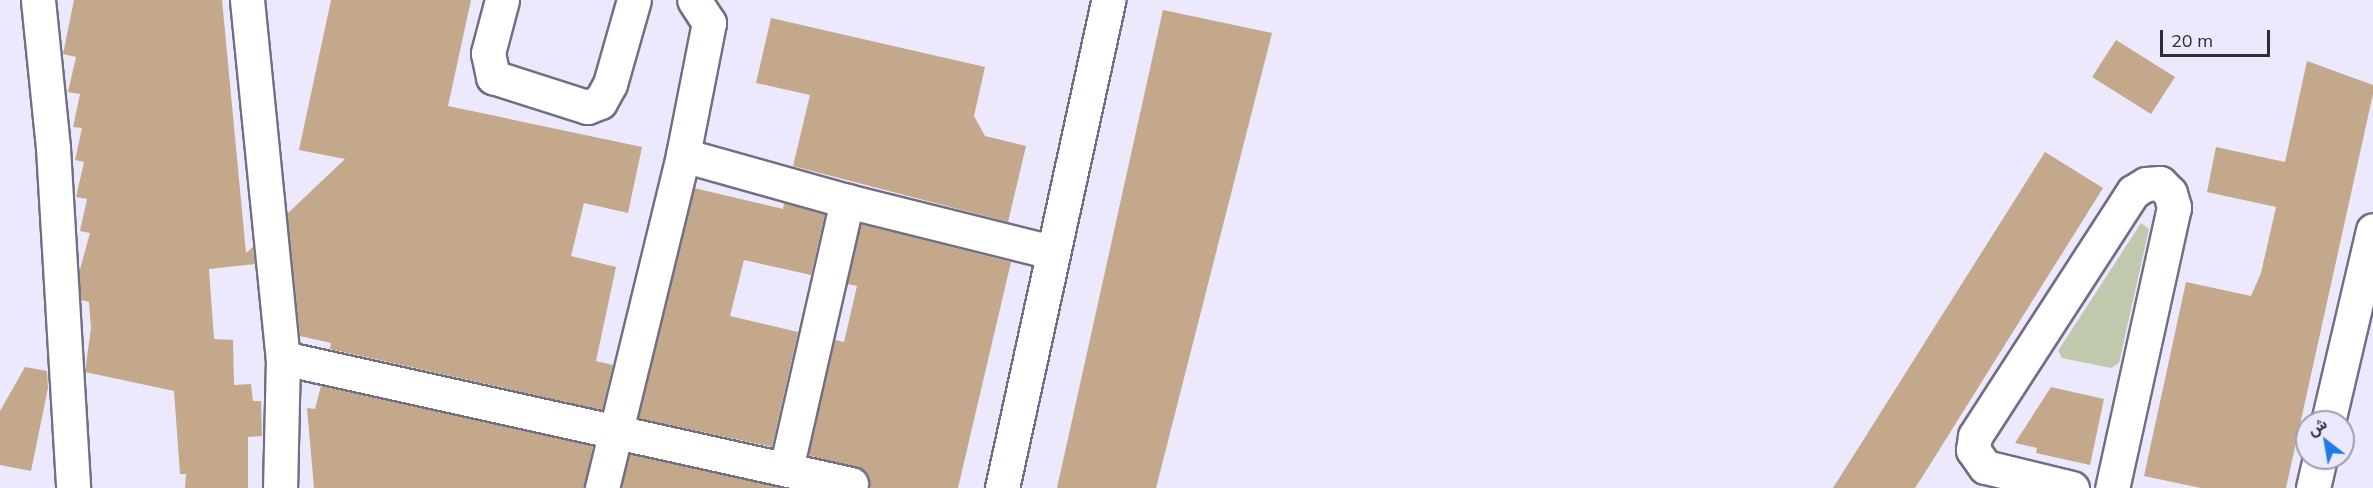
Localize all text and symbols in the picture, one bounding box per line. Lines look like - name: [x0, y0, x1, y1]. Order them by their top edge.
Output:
- scale bar: [2163, 18, 2272, 56]
- text: 20 m: [2171, 29, 2213, 52]
- north arrow: [2295, 410, 2355, 470]
- text: ش: [2303, 413, 2330, 440]

